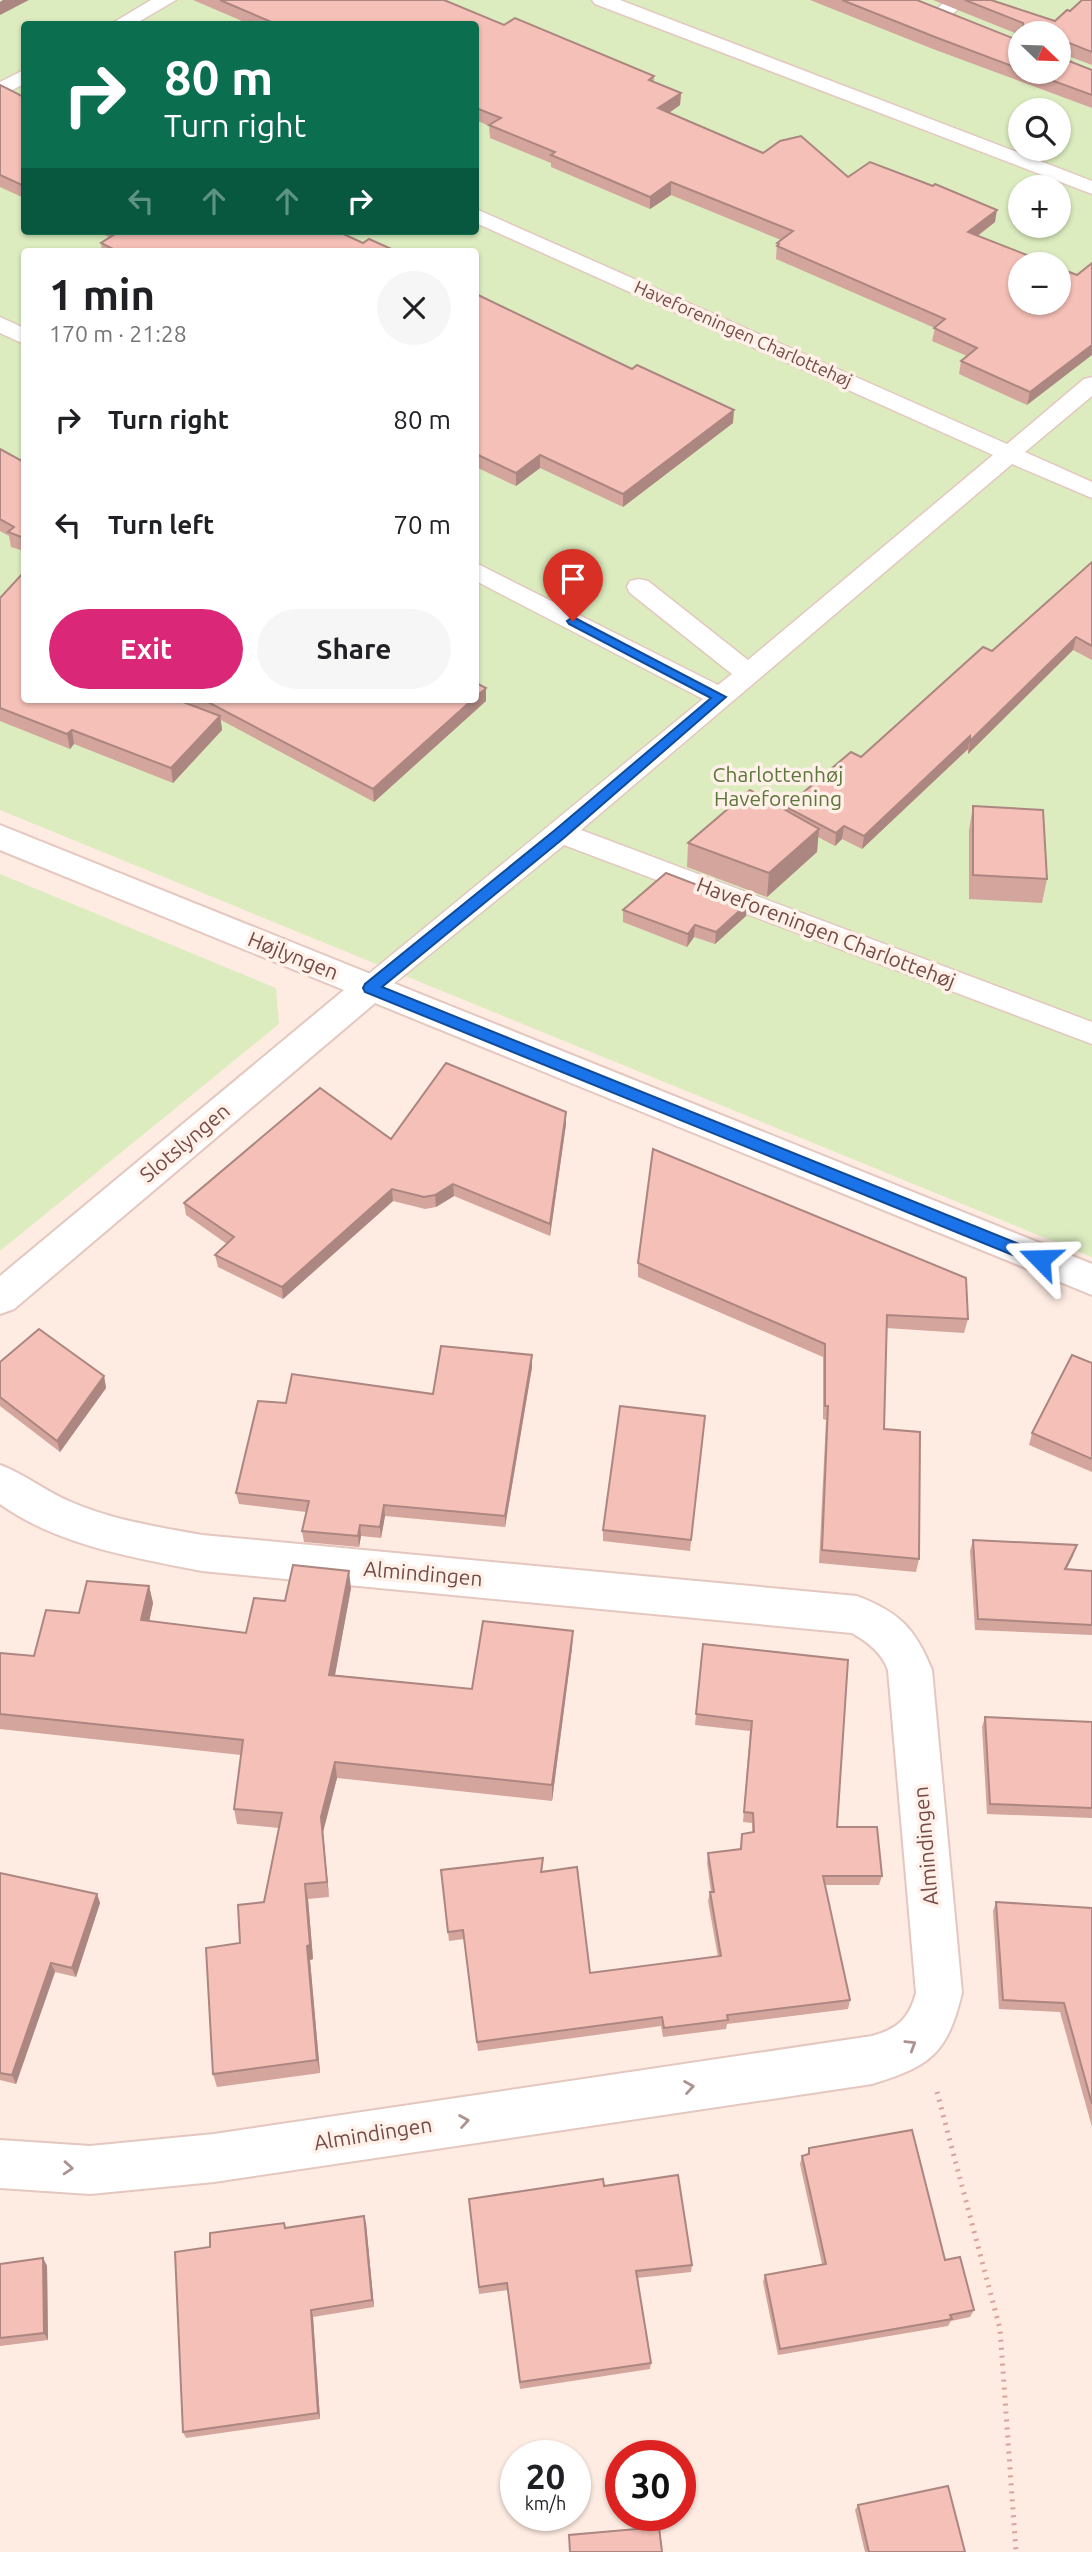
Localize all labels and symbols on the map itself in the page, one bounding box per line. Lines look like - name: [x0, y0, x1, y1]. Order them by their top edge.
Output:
- north arrow: [1008, 21, 1071, 84]
- street label: Haveforeningen Charlottehøj: [632, 276, 855, 390]
- pin: [543, 549, 603, 621]
- park label: Charlottenhøj Haveforening: [713, 762, 843, 810]
- street label: Haveforeningen Charlottehøj: [694, 872, 959, 993]
- street label: Højlyngen: [245, 926, 342, 984]
- street label: Slotslyngen: [135, 1098, 234, 1187]
- position arrow: [1003, 1222, 1077, 1296]
- street label: Almindingen: [363, 1556, 484, 1590]
- street label: Almindingen: [908, 1786, 942, 1907]
- one-way arrow: [903, 2040, 916, 2053]
- one-way arrow: [683, 2080, 695, 2095]
- street label: Almindingen: [312, 2112, 434, 2154]
- one-way arrow: [458, 2114, 470, 2129]
- one-way arrow: [63, 2160, 74, 2175]
- speed limit sign: 30: [605, 2440, 696, 2531]

